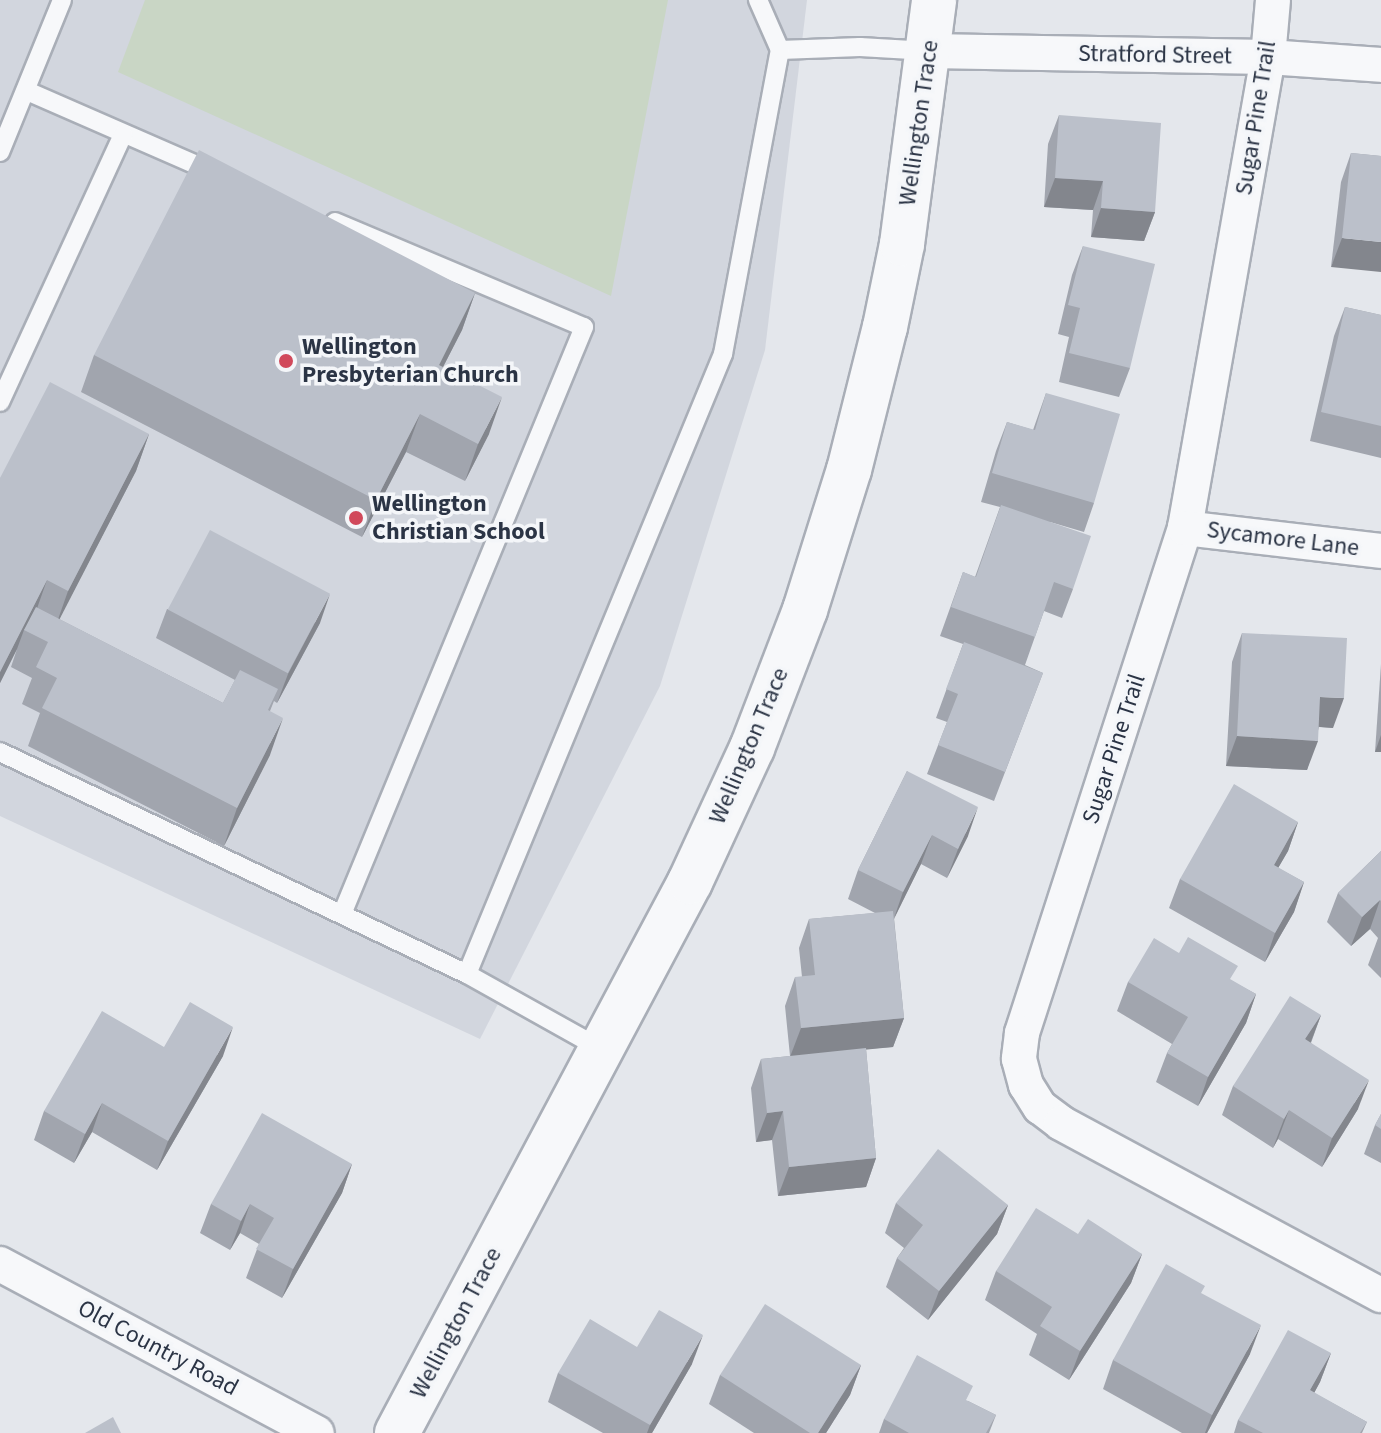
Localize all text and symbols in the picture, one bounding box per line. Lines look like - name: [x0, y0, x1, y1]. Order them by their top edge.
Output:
- street label: Wellington Trace: [893, 38, 945, 208]
- street label: Stratford Street: [1078, 39, 1232, 71]
- street label: Sugar Pine Trail: [1230, 39, 1282, 197]
- place label: Wellington Presbyterian Church: [302, 333, 519, 389]
- marker: Wellington Presbyterian Church: [277, 352, 295, 370]
- place label: Wellington Christian School: [372, 490, 545, 546]
- marker: Wellington Christian School: [347, 509, 365, 527]
- street label: Sycamore Lane: [1205, 515, 1361, 563]
- street label: Wellington Trace: [703, 664, 795, 828]
- street label: Sugar Pine Trail: [1076, 670, 1152, 828]
- street label: Wellington Trace: [404, 1243, 508, 1403]
- street label: Old Country Road: [73, 1294, 243, 1402]

